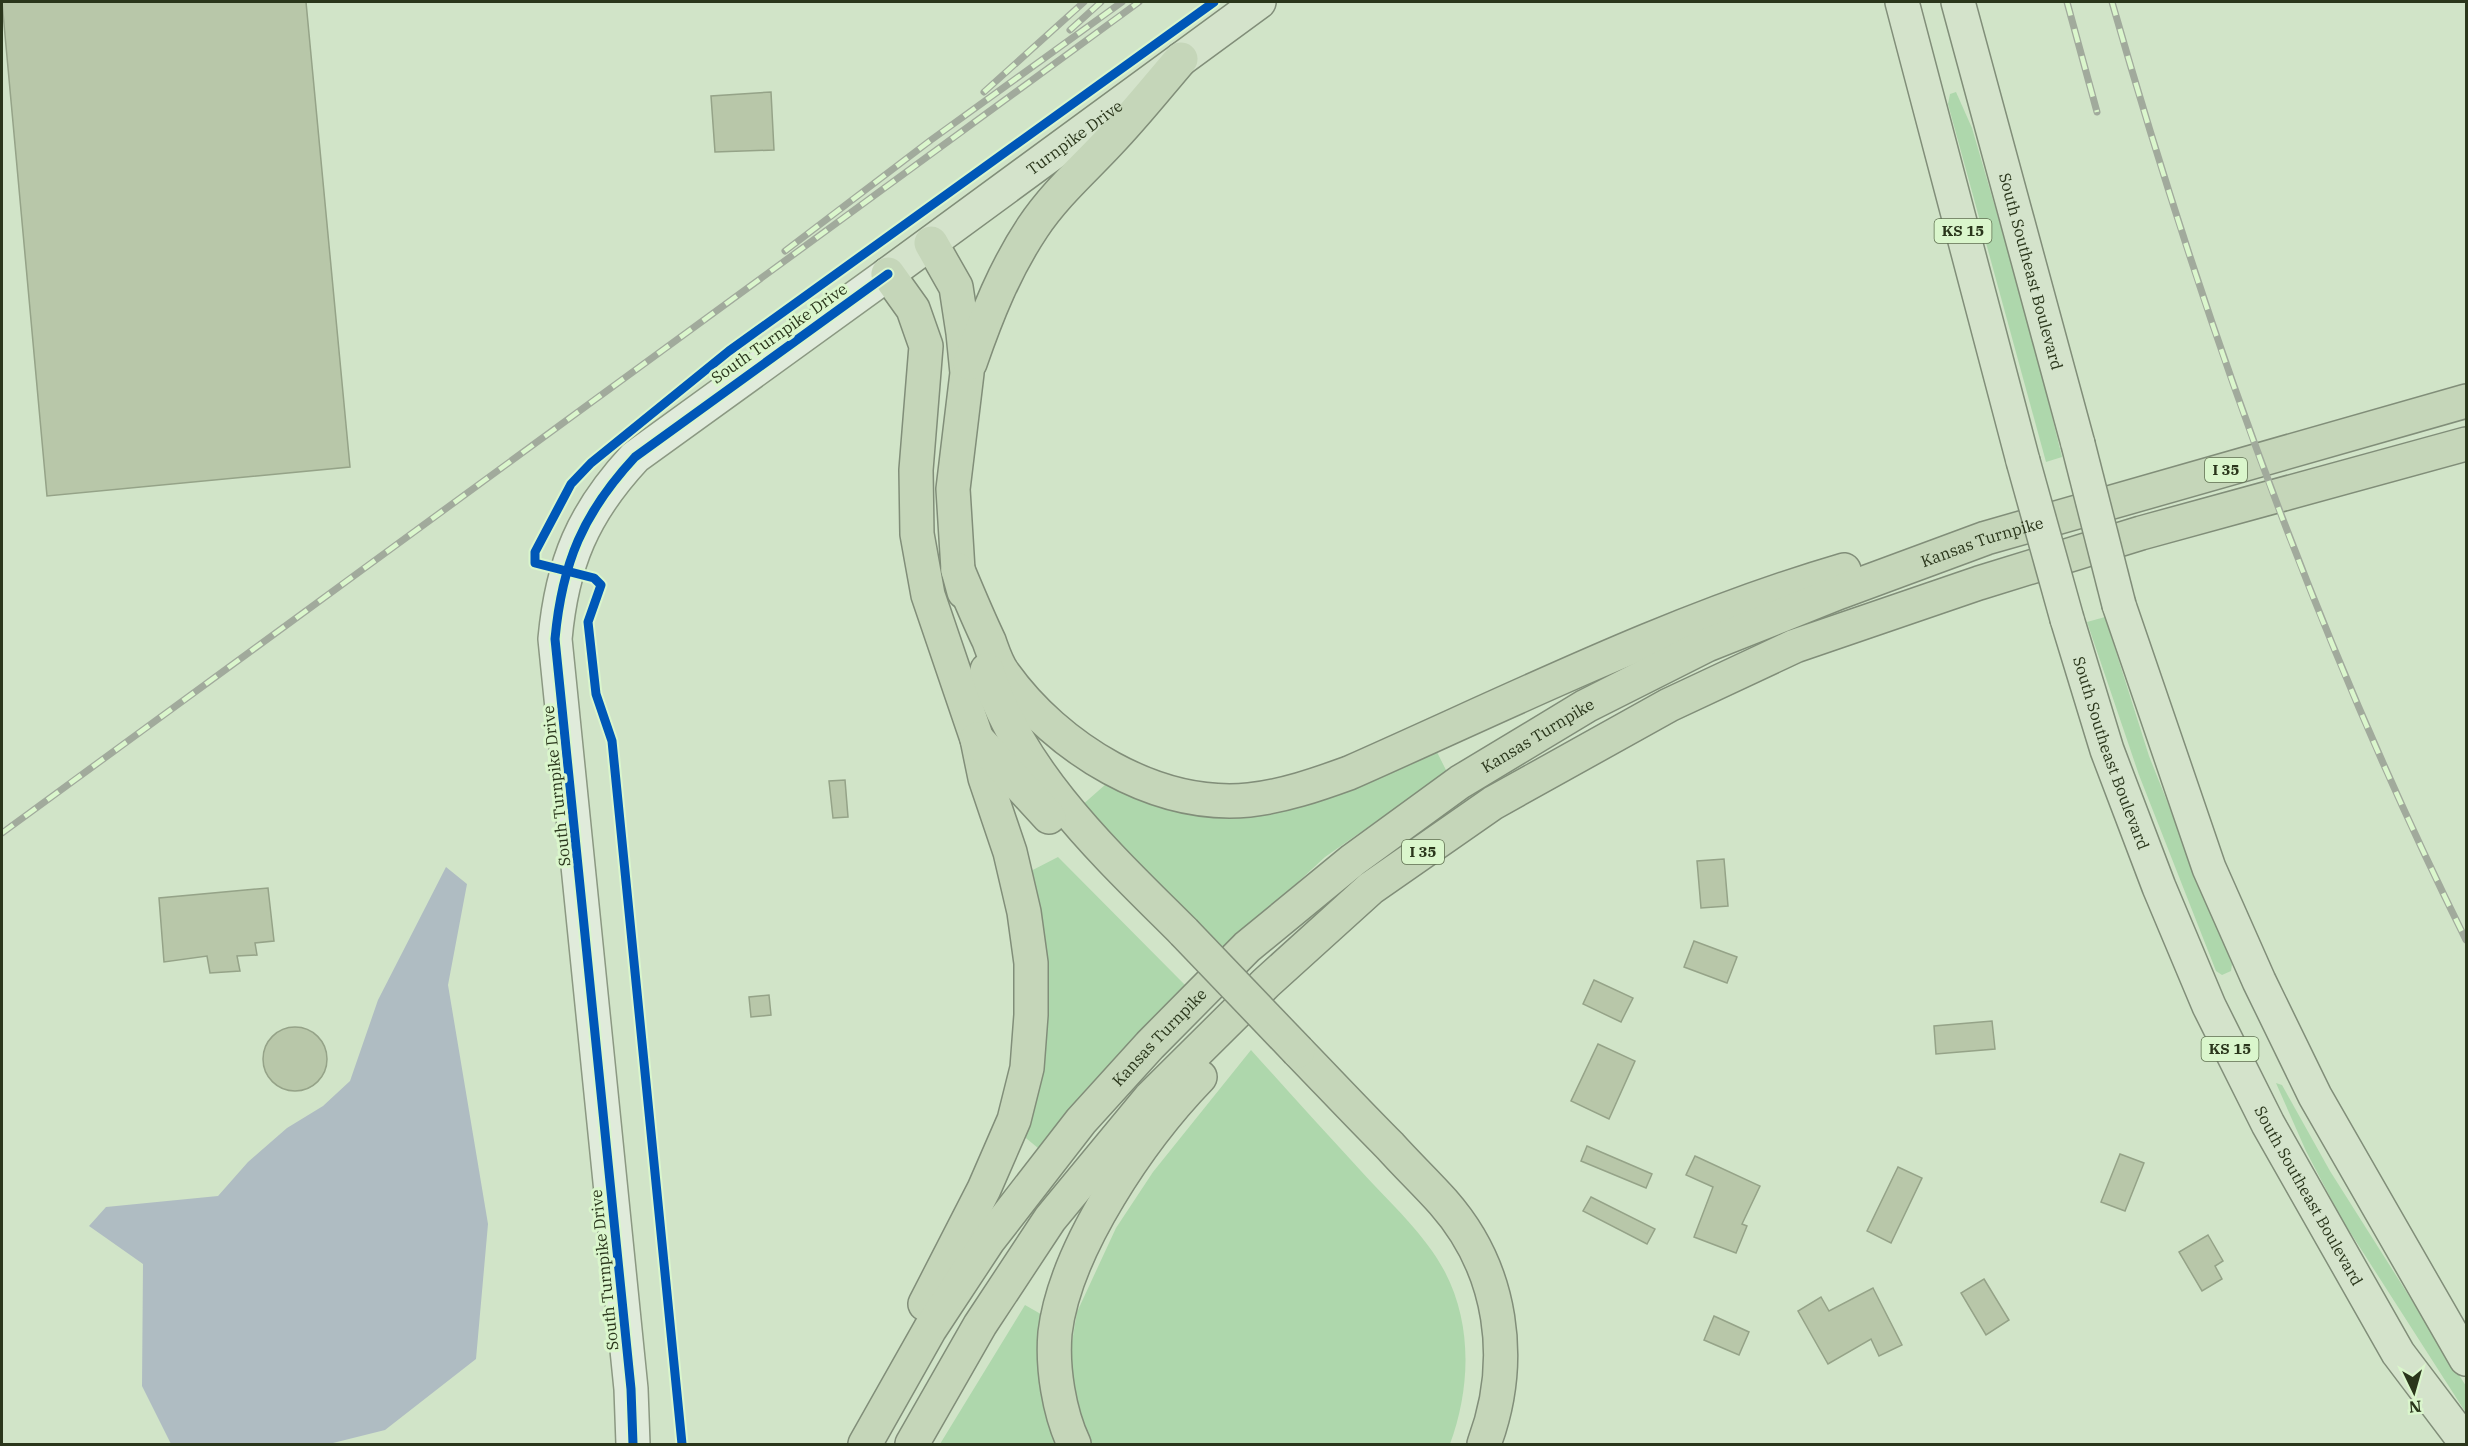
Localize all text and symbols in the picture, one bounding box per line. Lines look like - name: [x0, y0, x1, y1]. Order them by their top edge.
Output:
- street label: Turnpike Drive: [1022, 96, 1126, 179]
- street label: South Southeast Boulevard: [1995, 171, 2067, 372]
- road number: KS 15: [1934, 219, 1992, 243]
- street label: South Turnpike Drive: [707, 278, 851, 388]
- road number: I 35: [2205, 458, 2247, 482]
- street label: Kansas Turnpike: [1918, 512, 2046, 571]
- street label: South Southeast Boulevard: [2069, 654, 2154, 853]
- street label: Kansas Turnpike: [1478, 694, 1597, 777]
- street label: South Turnpike Drive: [538, 705, 574, 867]
- road number: I 35: [1402, 840, 1444, 864]
- street label: Kansas Turnpike: [1108, 984, 1211, 1090]
- road number: KS 15: [2202, 1037, 2258, 1061]
- street label: South Southeast Boulevard: [2250, 1102, 2368, 1289]
- street label: South Turnpike Drive: [586, 1189, 622, 1351]
- north arrow: [2384, 1362, 2444, 1422]
- text: N: [2408, 1396, 2422, 1417]

